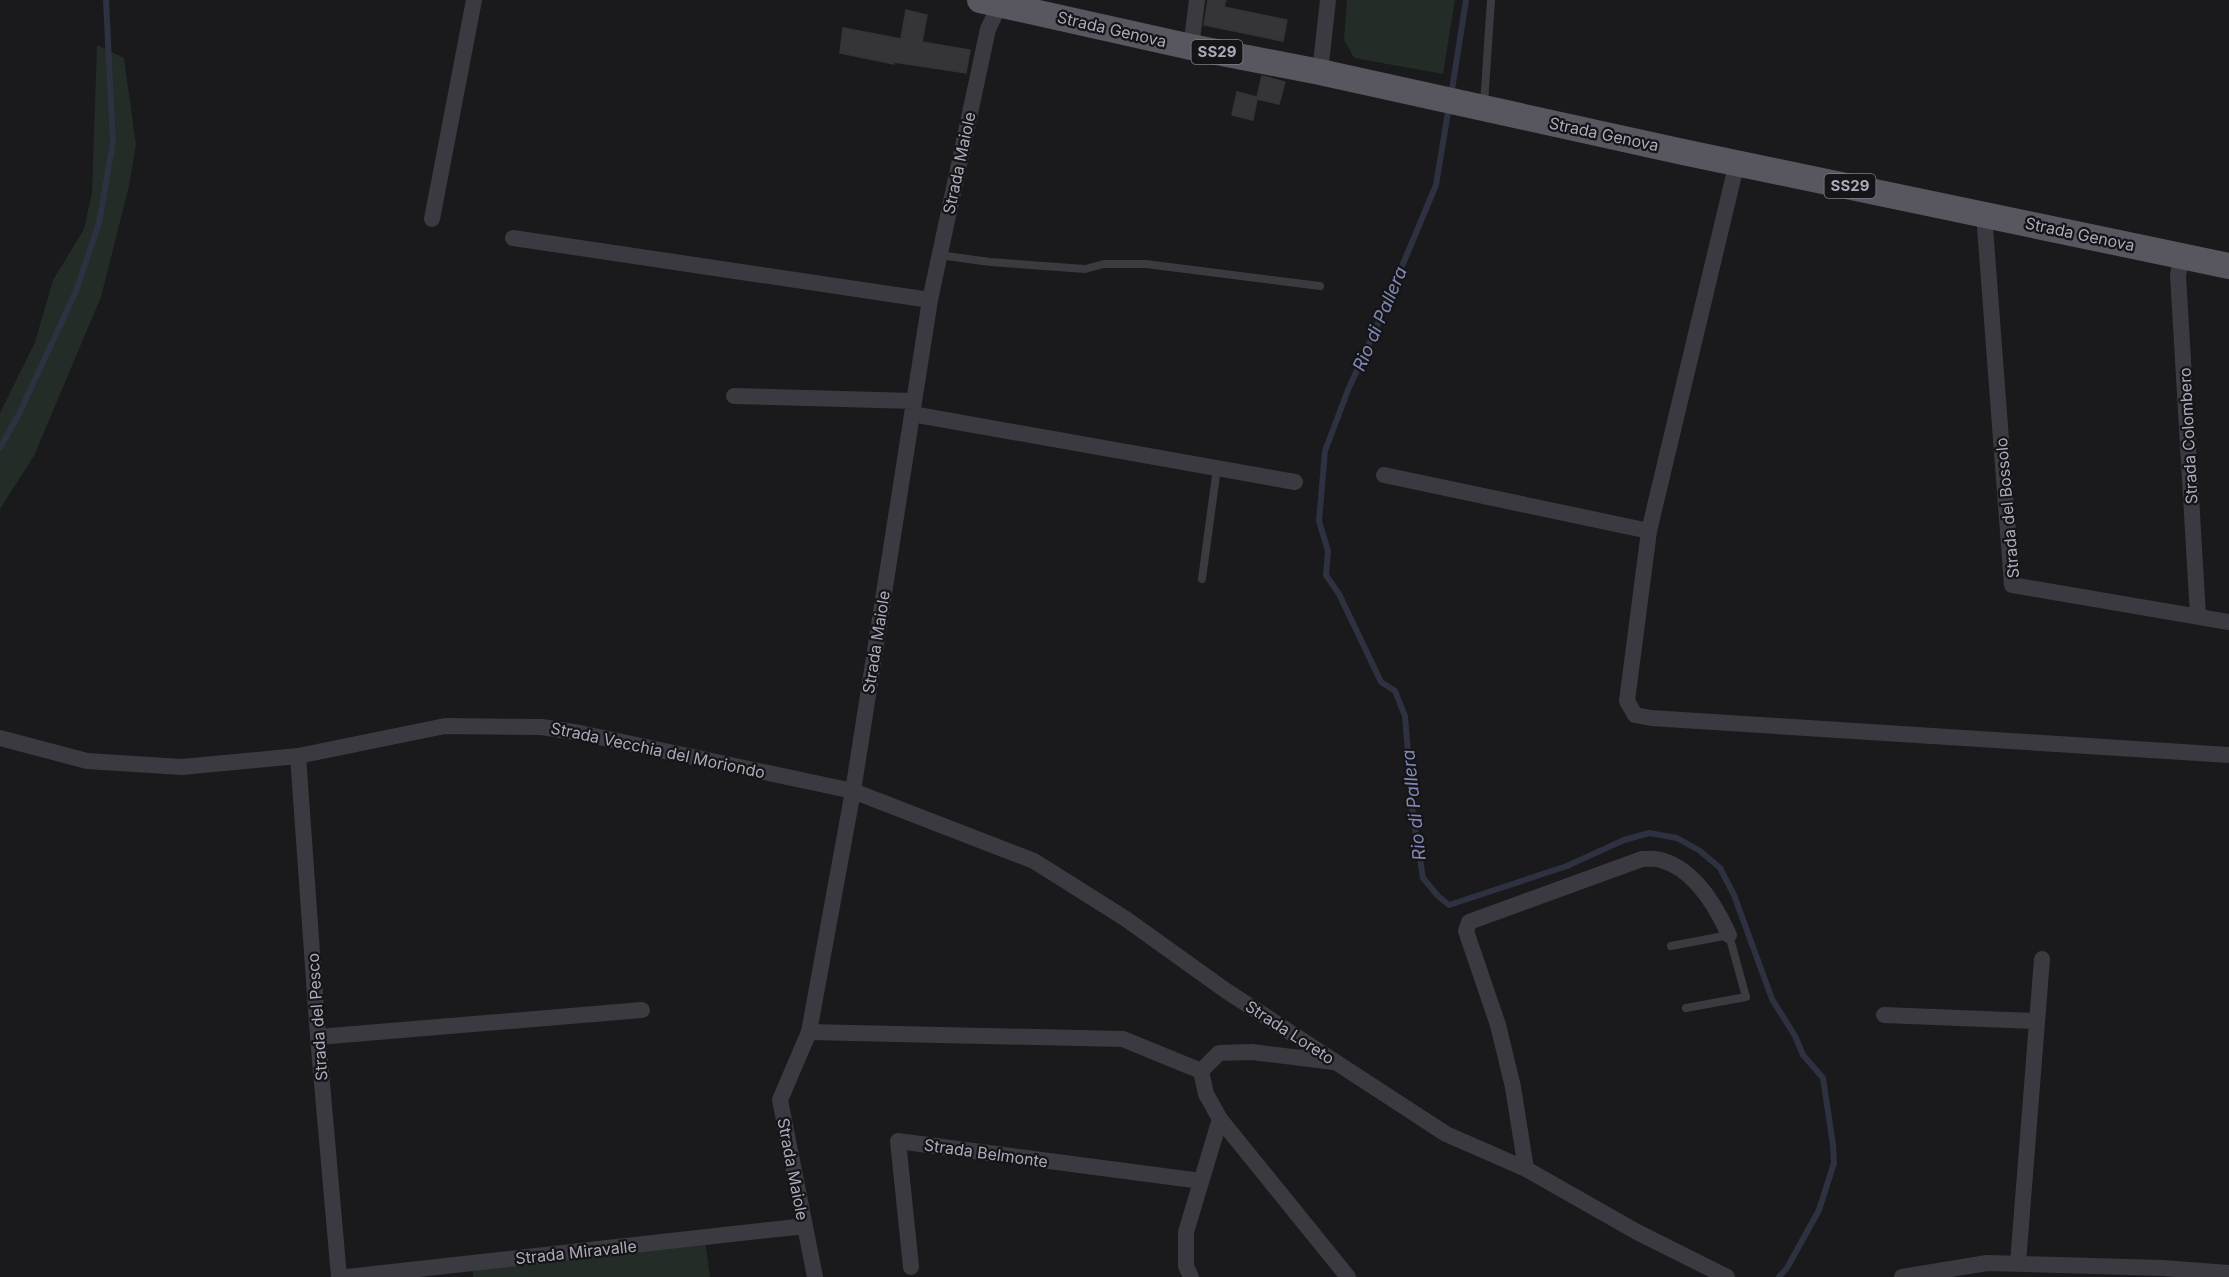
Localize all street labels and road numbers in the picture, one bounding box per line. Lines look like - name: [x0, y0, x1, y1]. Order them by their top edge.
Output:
- street label: Strada Genova: [1055, 7, 1169, 51]
- road number: SS29: [1192, 40, 1242, 64]
- street label: Strada Maiole: [938, 110, 980, 216]
- street label: Strada Genova: [1547, 113, 1661, 155]
- road number: SS29: [1824, 174, 1876, 198]
- street label: Strada Genova: [2023, 213, 2137, 255]
- street label: Strada Colombero: [2174, 367, 2202, 505]
- street label: Strada del Bossolo: [1991, 437, 2023, 579]
- street label: Strada Maiole: [858, 589, 894, 695]
- street label: Strada Vecchia del Moriondo: [549, 717, 767, 783]
- street label: Strada del Pesco: [303, 952, 331, 1082]
- street label: Strada Loreto: [1242, 996, 1338, 1068]
- street label: Strada Maiole: [773, 1116, 813, 1222]
- street label: Strada Belmonte: [923, 1134, 1049, 1172]
- street label: Strada Miravalle: [514, 1236, 638, 1268]

